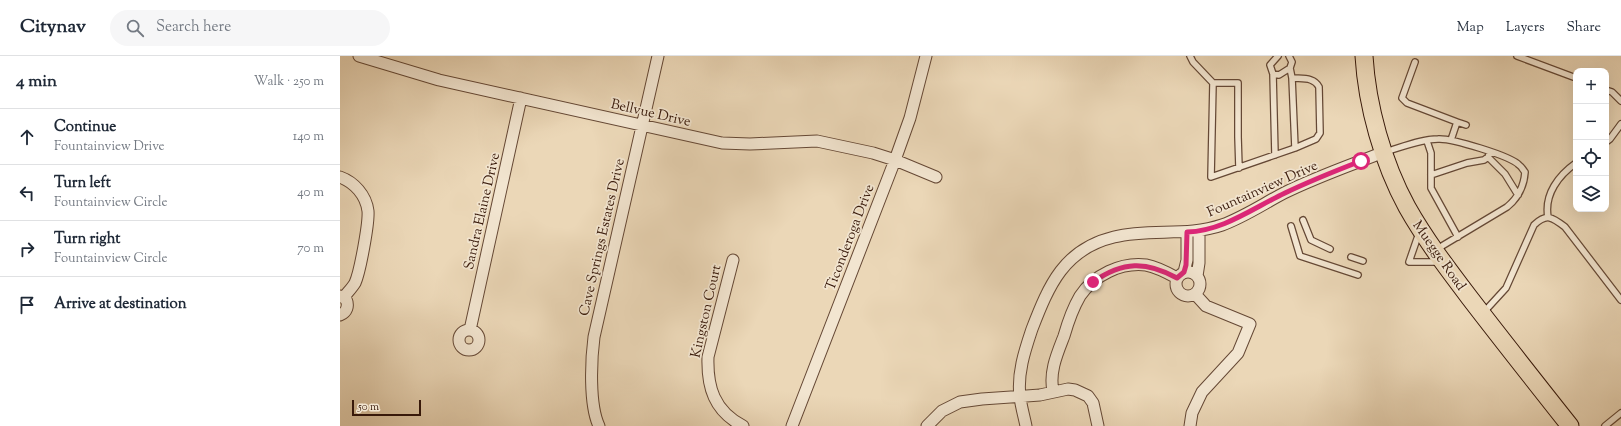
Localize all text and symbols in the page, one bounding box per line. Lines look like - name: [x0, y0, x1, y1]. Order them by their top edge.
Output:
- search box: [110, 10, 390, 46]
- text: Citynav: [20, 14, 86, 41]
- icon: search: [124, 17, 146, 39]
- text: Search here: [156, 17, 231, 38]
- text: Map: [1457, 18, 1484, 38]
- text: Layers: [1506, 18, 1544, 38]
- text: Share: [1566, 18, 1601, 38]
- map controls: [1573, 68, 1609, 212]
- button: +: [1573, 68, 1609, 104]
- text: 4 min: [16, 70, 57, 94]
- text: Walk · 250 m: [254, 73, 324, 91]
- street label: Bellvue Drive: [609, 95, 693, 133]
- button: −: [1573, 104, 1609, 140]
- text: Continue: [54, 117, 116, 138]
- icon: ahead: [16, 126, 38, 148]
- text: 140 m: [293, 128, 324, 146]
- text: Fountainview Drive: [54, 138, 165, 156]
- button: locate: [1573, 140, 1609, 176]
- street label: Sandra Elaine Drive: [460, 151, 506, 272]
- route start: [1352, 152, 1370, 170]
- street label: Fountainview Drive: [1204, 156, 1321, 223]
- street label: Cave Springs Estates Drive: [575, 157, 631, 318]
- text: Turn left: [54, 173, 111, 194]
- button: layers: [1573, 176, 1609, 212]
- icon: left: [16, 182, 38, 204]
- street label: Ticonderoga Drive: [821, 182, 880, 294]
- text: 40 m: [297, 184, 324, 202]
- text: Fountainview Circle: [54, 194, 168, 212]
- street label: Muegge Road: [1407, 217, 1470, 295]
- text: Turn right: [54, 229, 120, 250]
- icon: right: [16, 238, 38, 260]
- text: 70 m: [297, 240, 324, 258]
- text: Fountainview Circle: [54, 250, 168, 268]
- street label: Kingston Court: [687, 263, 727, 360]
- route end: [1084, 273, 1102, 291]
- icon: arrive: [16, 294, 38, 316]
- text: Arrive at destination: [54, 294, 187, 315]
- scale bar: [352, 398, 421, 417]
- text: 50 m: [358, 399, 379, 415]

